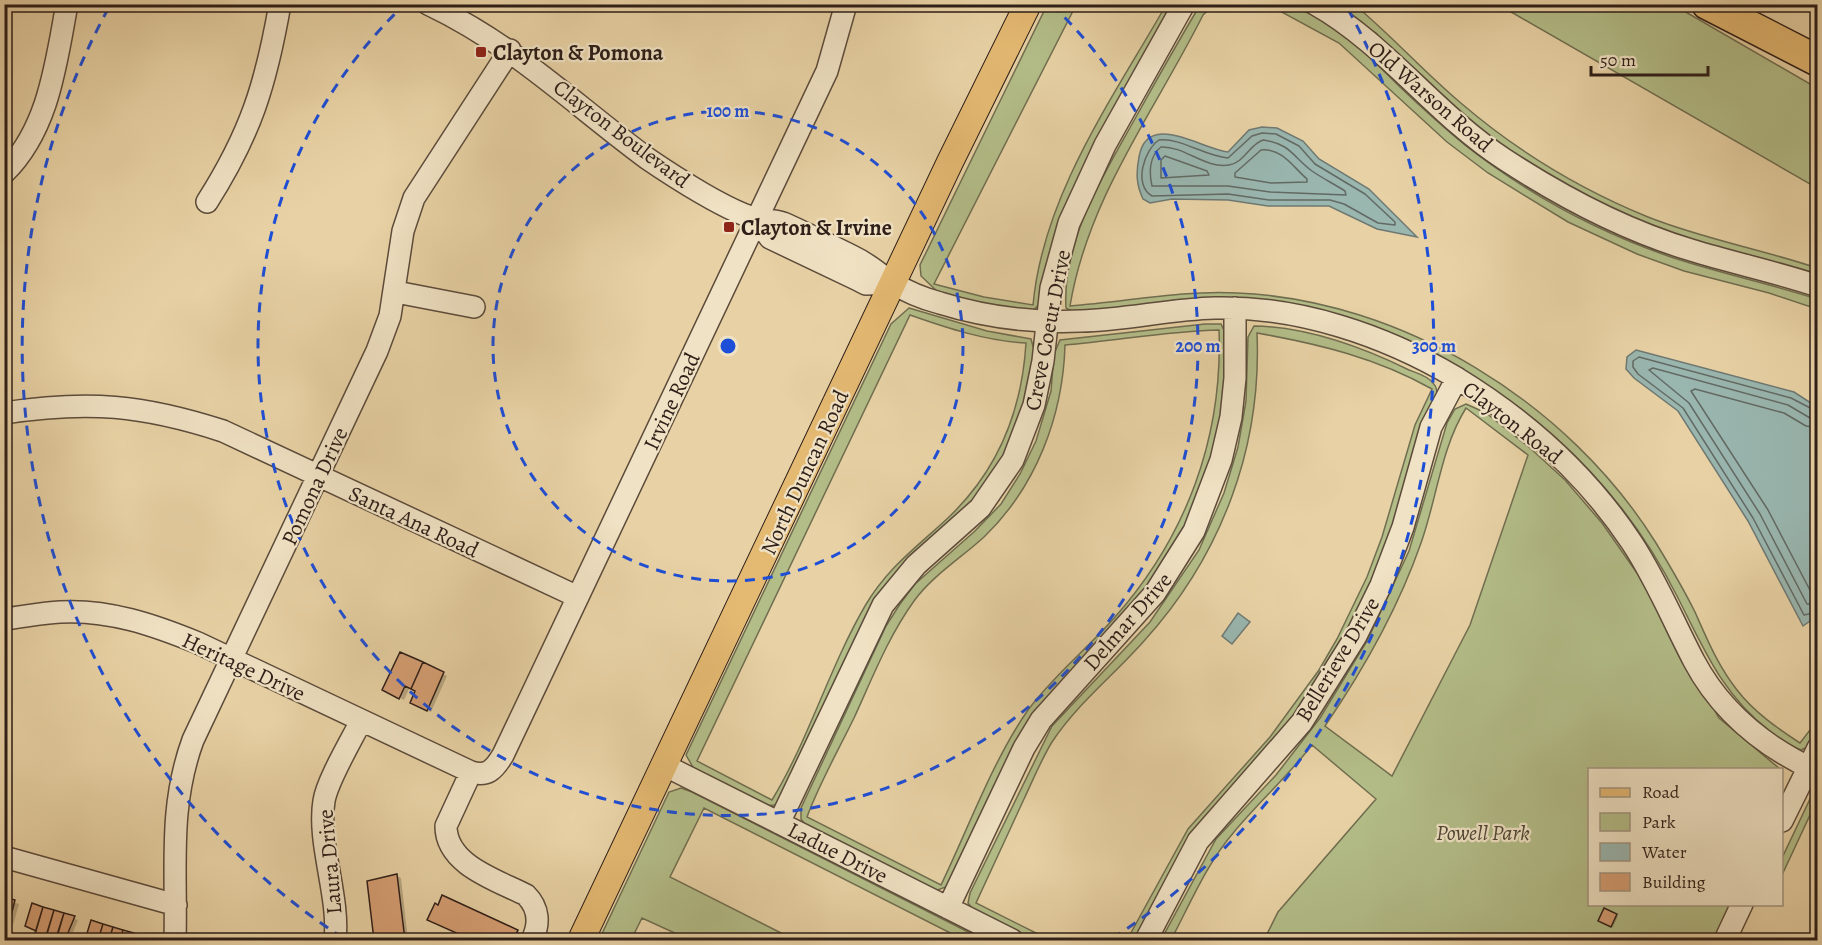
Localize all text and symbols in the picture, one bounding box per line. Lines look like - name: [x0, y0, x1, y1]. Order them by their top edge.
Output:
- street label: Old Warson Road: [1362, 34, 1499, 159]
- place label: Clayton & Pomona: [493, 38, 664, 68]
- scale bar: [1591, 39, 1708, 77]
- marker: Clayton & Pomona: [474, 45, 488, 59]
- text: 50 m: [1600, 48, 1636, 72]
- street label: Clayton Boulevard: [547, 72, 696, 195]
- text: 100 m: [707, 99, 749, 123]
- place label: Clayton & Irvine: [741, 213, 892, 243]
- marker: Clayton & Irvine: [722, 220, 736, 234]
- street label: Creve Coeur Drive: [1018, 247, 1078, 413]
- text: 200 m: [1175, 334, 1221, 358]
- text: 300 m: [1412, 334, 1456, 358]
- centre of rings: [718, 336, 738, 356]
- street label: Irvine Road: [636, 348, 708, 455]
- street label: Clayton Road: [1456, 374, 1569, 471]
- street label: North Duncan Road: [753, 385, 856, 560]
- street label: Pomona Drive: [274, 422, 355, 550]
- street label: Santa Ana Road: [344, 479, 484, 565]
- street label: Delmar Drive: [1077, 566, 1179, 677]
- street label: Bellerieve Drive: [1289, 591, 1387, 728]
- street label: Heritage Drive: [177, 625, 310, 709]
- legend: [1588, 768, 1783, 906]
- text: Road: [1642, 780, 1680, 804]
- street label: Laura Drive: [310, 808, 350, 916]
- text: Park: [1642, 810, 1676, 834]
- street label: Ladue Drive: [782, 815, 893, 891]
- park label: Powell Park: [1436, 818, 1530, 848]
- text: Water: [1641, 840, 1687, 864]
- text: Building: [1642, 870, 1706, 894]

